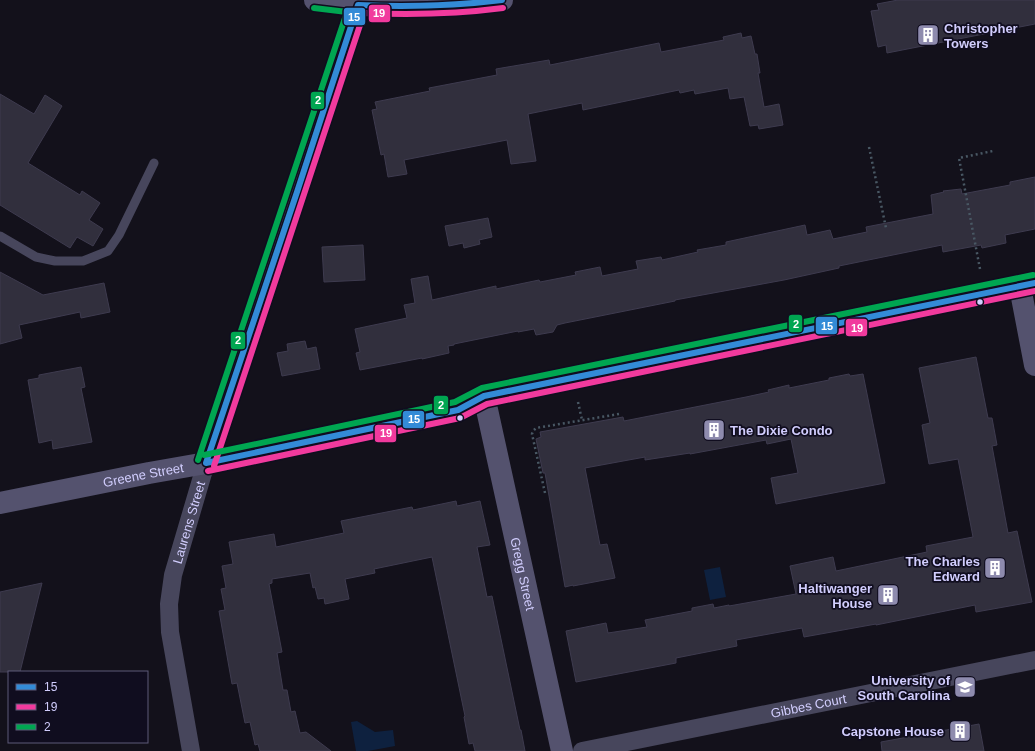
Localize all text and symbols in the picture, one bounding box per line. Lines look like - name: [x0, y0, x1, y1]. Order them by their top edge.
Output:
- line badge: 19: [368, 4, 391, 23]
- line badge: 15: [343, 7, 366, 26]
- text: 19: [373, 7, 385, 19]
- text: 15: [348, 11, 360, 23]
- place label: Christopher Towers: [944, 21, 1018, 51]
- building icon: Christopher Towers: [915, 22, 941, 48]
- line badge: 2: [310, 91, 325, 110]
- text: 2: [315, 94, 321, 106]
- unlabelled marker: [975, 297, 985, 307]
- line badge: 2: [788, 314, 803, 333]
- line badge: 15: [815, 316, 838, 335]
- text: 2: [793, 318, 799, 330]
- line badge: 19: [845, 318, 868, 337]
- text: 15: [821, 320, 833, 332]
- text: 19: [851, 322, 863, 334]
- line badge: 2: [230, 331, 246, 350]
- text: 2: [235, 334, 241, 346]
- line badge: 2: [433, 395, 449, 415]
- text: 2: [438, 399, 444, 411]
- line badge: 15: [402, 410, 425, 429]
- text: 15: [408, 413, 420, 425]
- unlabelled marker: [455, 413, 465, 423]
- building icon: The Dixie Condo: [701, 417, 727, 443]
- place label: The Dixie Condo: [730, 423, 833, 438]
- line badge: 19: [374, 424, 397, 443]
- text: 19: [380, 427, 392, 439]
- street label: Greene Street: [102, 460, 185, 490]
- street label: Laurens Street: [169, 479, 208, 565]
- street label: Gregg Street: [508, 536, 538, 612]
- place label: The Charles Edward: [906, 554, 980, 584]
- building icon: The Charles Edward: [982, 555, 1008, 581]
- place label: Haltiwanger House: [798, 581, 872, 611]
- building icon: Haltiwanger House: [875, 582, 901, 608]
- legend: [8, 671, 148, 743]
- place label: University of South Carolina: [858, 673, 951, 703]
- school or university icon: University of South Carolina: [952, 674, 978, 700]
- text: 15: [44, 680, 58, 694]
- street label: Gibbes Court: [769, 691, 848, 720]
- text: 19: [44, 700, 58, 714]
- building icon: Capstone House: [947, 718, 973, 744]
- text: 2: [44, 720, 51, 734]
- place label: Capstone House: [841, 724, 944, 739]

